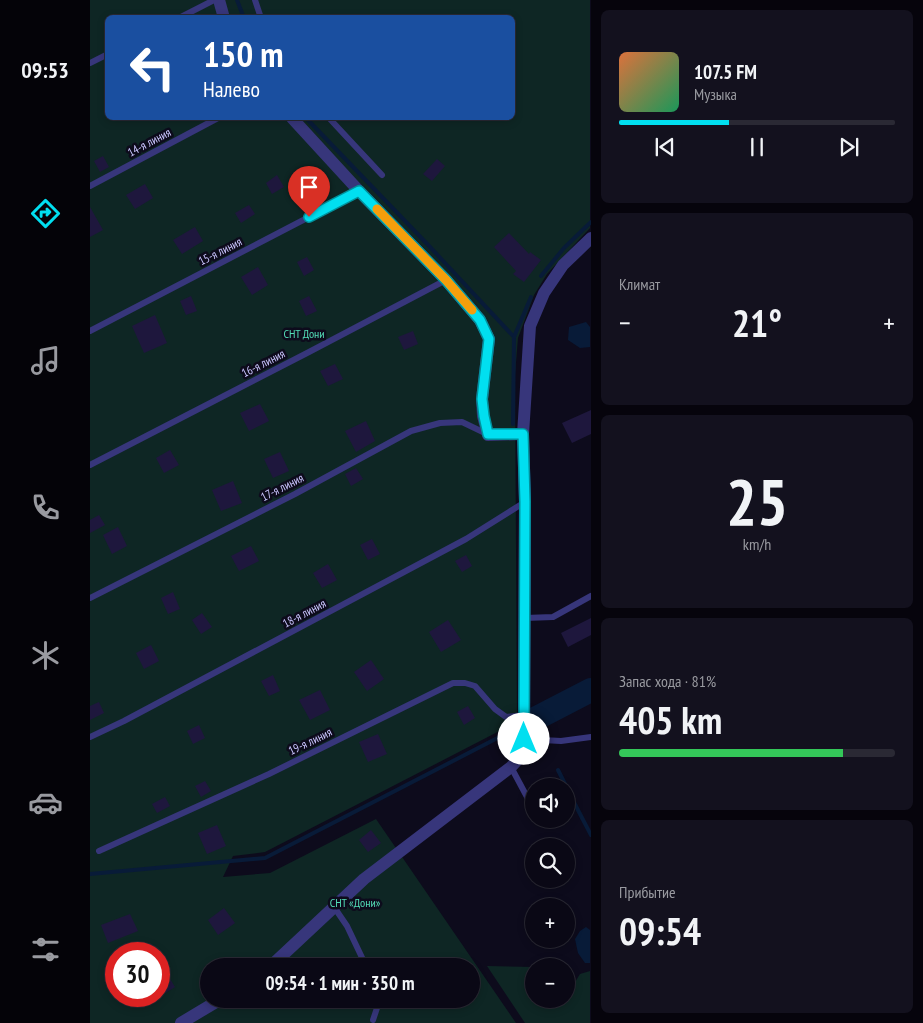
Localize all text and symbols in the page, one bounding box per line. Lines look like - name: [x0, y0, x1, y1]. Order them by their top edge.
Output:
- text: 150 m: [203, 31, 284, 77]
- icon: left: [120, 35, 185, 100]
- text: 09:53: [21, 56, 69, 84]
- text: 107.5 FM: [694, 60, 757, 84]
- text: Налево: [203, 75, 260, 103]
- text: Музыка: [694, 84, 737, 104]
- street label: 14-я линия: [125, 124, 173, 160]
- icon: previous: [651, 133, 679, 161]
- icon: pause: [743, 133, 771, 161]
- icon: next: [835, 133, 863, 161]
- pin: [288, 166, 330, 217]
- icon: arrive: [295, 173, 323, 201]
- icon: directions: [28, 196, 63, 231]
- street label: 15-я линия: [196, 234, 245, 268]
- text: Климат: [619, 274, 660, 294]
- text: 21°: [732, 298, 782, 347]
- text: −: [619, 304, 631, 341]
- text: +: [883, 304, 895, 341]
- park label: СНТ Дони: [283, 326, 325, 341]
- icon: music: [28, 343, 63, 378]
- street label: 16-я линия: [239, 346, 288, 380]
- text: 25: [726, 459, 788, 543]
- street label: 17-я линия: [258, 470, 306, 504]
- icon: phone: [28, 490, 63, 525]
- text: km/h: [743, 534, 771, 554]
- street label: 18-я линия: [280, 595, 328, 631]
- icon: climate: [28, 638, 63, 673]
- text: Запас хода · 81%: [619, 671, 716, 691]
- text: 405 km: [619, 695, 722, 744]
- position arrow: [497, 712, 549, 764]
- street label: 19-я линия: [286, 724, 335, 758]
- map controls: [525, 778, 575, 1008]
- button: sound: [525, 778, 575, 828]
- icon: car: [28, 785, 63, 820]
- button: search: [525, 838, 575, 888]
- text: Прибытие: [619, 882, 676, 902]
- park label: СНТ «Дони»: [330, 895, 381, 910]
- button: +: [525, 898, 575, 948]
- text: 09:54: [619, 906, 701, 955]
- icon: filters: [28, 932, 63, 967]
- speed limit sign: 30: [105, 942, 170, 1007]
- button: −: [525, 958, 575, 1008]
- text: 09:54 · 1 мин · 350 m: [266, 971, 414, 995]

